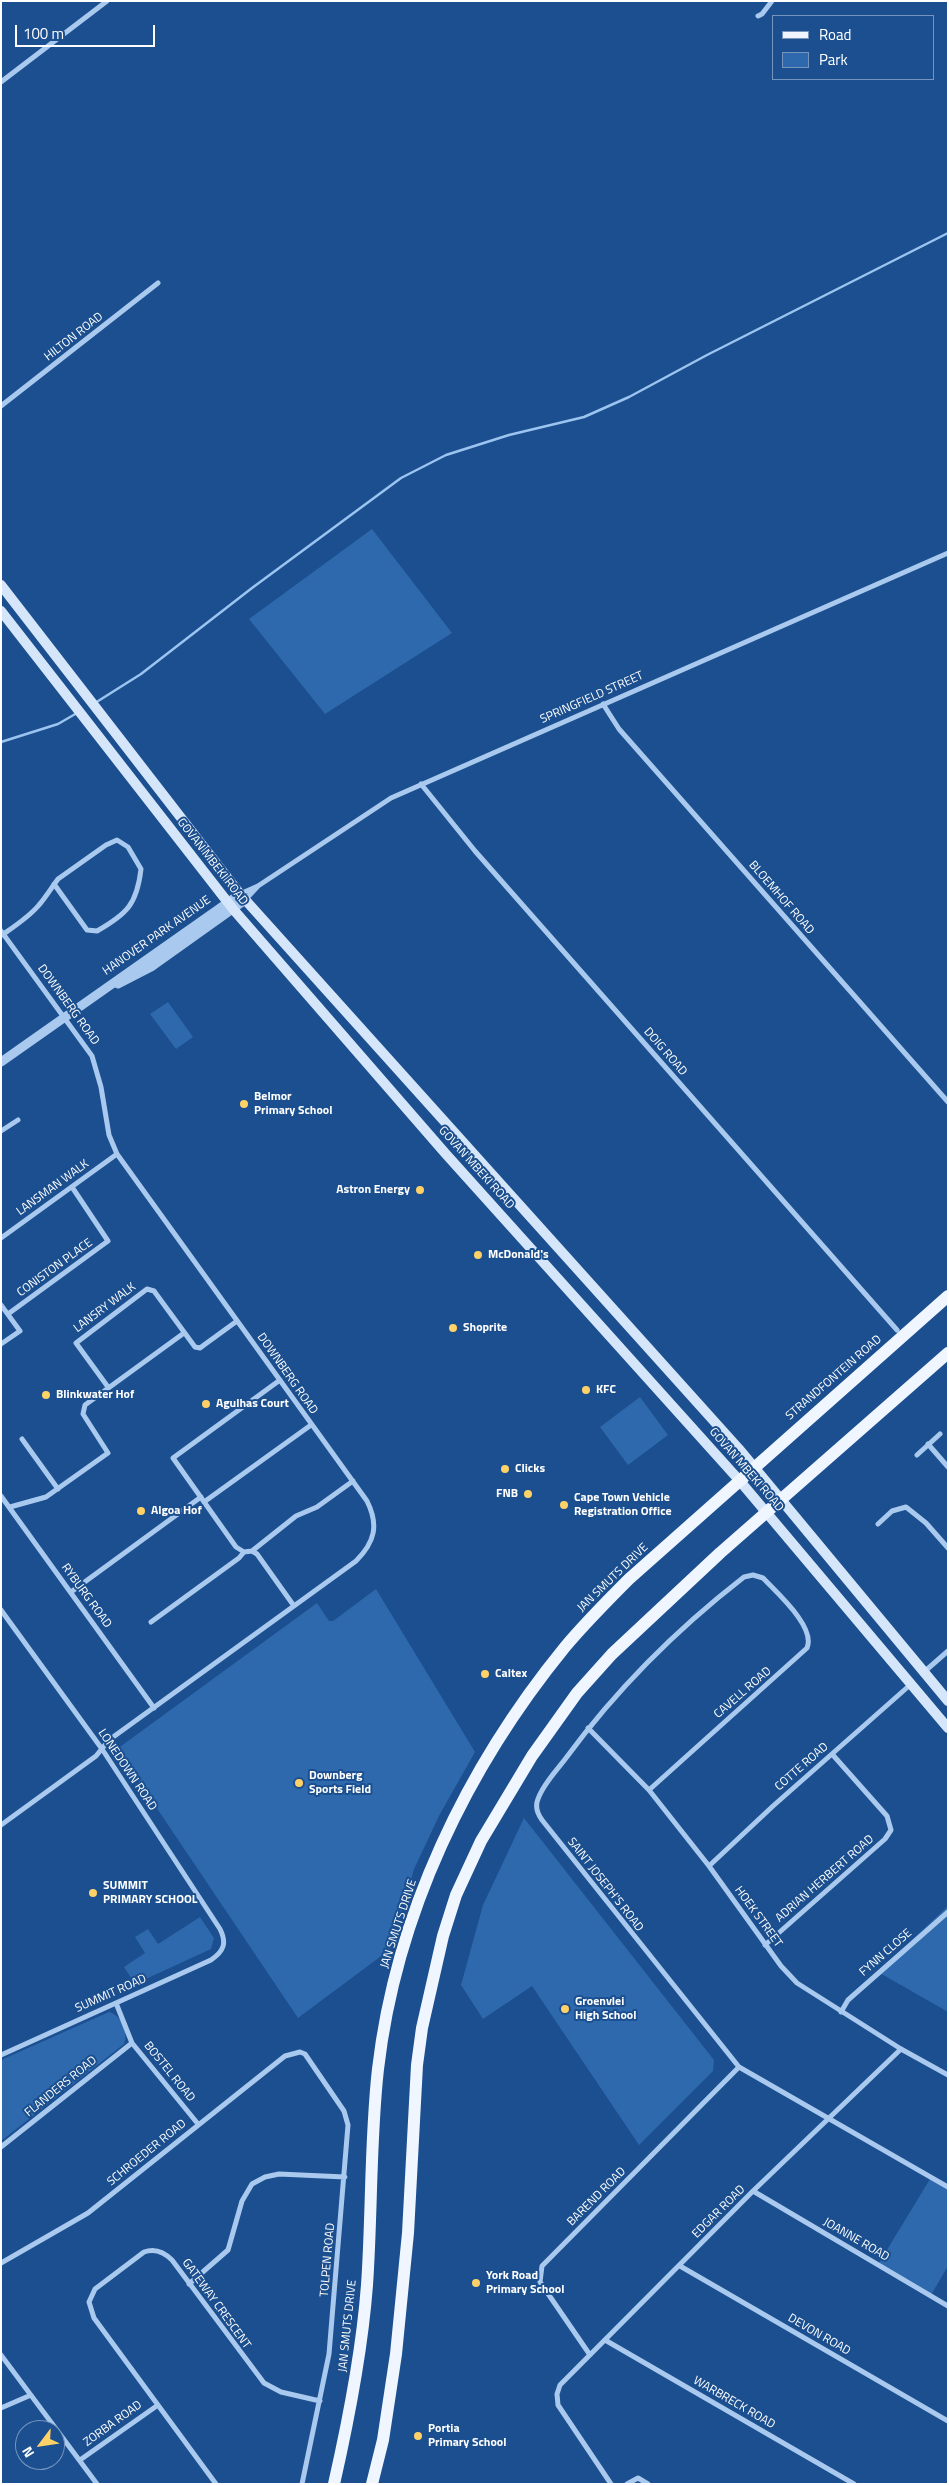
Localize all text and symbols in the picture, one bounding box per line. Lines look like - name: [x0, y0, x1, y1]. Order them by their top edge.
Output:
- scale bar: [18, 15, 158, 47]
- legend: [772, 15, 934, 80]
- text: 100 m: [23, 22, 64, 45]
- text: Road: [819, 23, 851, 46]
- text: Park: [819, 48, 848, 71]
- street label: HILTON ROAD: [42, 310, 106, 364]
- street label: SPRINGFIELD STREET: [538, 669, 646, 727]
- street label: GOVAN MBEKI ROAD: [174, 816, 250, 908]
- street label: BLOEMHOF ROAD: [745, 858, 817, 938]
- street label: HANOVER PARK AVENUE: [100, 893, 214, 979]
- street label: DOWNBERG ROAD: [34, 962, 102, 1048]
- street label: DOIG ROAD: [640, 1025, 690, 1079]
- place label: Belmor Primary School: [254, 1090, 332, 1118]
- marker: Belmor Primary School: [238, 1098, 250, 1110]
- street label: GOVAN MBEKI ROAD: [435, 1124, 517, 1212]
- street label: LANSMAN WALK: [14, 1157, 92, 1219]
- place label: Astron Energy: [336, 1183, 410, 1197]
- marker: Astron Energy: [414, 1184, 426, 1196]
- street label: CONISTON PLACE: [14, 1236, 96, 1300]
- place label: McDonald's: [488, 1248, 549, 1262]
- marker: McDonald's: [472, 1249, 484, 1261]
- street label: LANSRY WALK: [71, 1280, 139, 1336]
- place label: Shoprite: [463, 1321, 507, 1335]
- marker: Shoprite: [447, 1322, 459, 1334]
- street label: DOWNBERG ROAD: [254, 1331, 320, 1417]
- street label: STRANDFONTEIN ROAD: [783, 1333, 885, 1423]
- place label: KFC: [596, 1383, 616, 1397]
- marker: KFC: [580, 1384, 592, 1396]
- place label: Blinkwater Hof: [56, 1388, 134, 1402]
- marker: Blinkwater Hof: [40, 1389, 52, 1401]
- place label: Agulhas Court: [216, 1397, 289, 1411]
- marker: Agulhas Court: [200, 1398, 212, 1410]
- street label: GOVAN MBEKI ROAD: [706, 1425, 786, 1515]
- place label: Clicks: [515, 1462, 545, 1476]
- marker: Clicks: [499, 1463, 511, 1475]
- place label: FNB: [496, 1487, 518, 1501]
- marker: FNB: [522, 1488, 534, 1500]
- place label: Cape Town Vehicle Registration Office: [574, 1491, 672, 1519]
- marker: Cape Town Vehicle Registration Office: [558, 1499, 570, 1511]
- place label: Algoa Hof: [151, 1504, 202, 1518]
- marker: Algoa Hof: [135, 1505, 147, 1517]
- street label: JAN SMUTS DRIVE: [575, 1541, 651, 1615]
- street label: RYBURG ROAD: [58, 1561, 114, 1631]
- street label: CAVELL ROAD: [711, 1664, 775, 1722]
- place label: Caltex: [495, 1667, 527, 1681]
- marker: Caltex: [479, 1668, 491, 1680]
- street label: LONEDOWN ROAD: [94, 1726, 160, 1814]
- street label: COTTE ROAD: [772, 1740, 832, 1794]
- place label: Downberg Sports Field: [309, 1769, 371, 1797]
- marker: Downberg Sports Field: [293, 1777, 305, 1789]
- street label: ADRIAN HERBERT ROAD: [773, 1832, 877, 1926]
- street label: SAINT JOSEPH'S ROAD: [564, 1835, 646, 1935]
- street label: JAN SMUTS DRIVE: [378, 1878, 420, 1970]
- place label: SUMMIT PRIMARY SCHOOL: [103, 1879, 197, 1907]
- street label: HOEK STREET: [731, 1884, 785, 1950]
- marker: SUMMIT PRIMARY SCHOOL: [87, 1887, 99, 1899]
- street label: FYNN CLOSE: [857, 1926, 915, 1980]
- street label: SUMMIT ROAD: [73, 1972, 149, 2016]
- place label: Groenvlei High School: [575, 1995, 636, 2023]
- marker: Groenvlei High School: [559, 2003, 571, 2015]
- street label: BOSTEL ROAD: [140, 2039, 198, 2105]
- street label: FLANDERS ROAD: [22, 2054, 100, 2120]
- street label: SCHROEDER ROAD: [105, 2117, 189, 2189]
- street label: BAREND ROAD: [565, 2165, 629, 2229]
- street label: EDGAR ROAD: [690, 2183, 748, 2241]
- street label: JOANNE ROAD: [820, 2215, 892, 2265]
- street label: TOLPEN ROAD: [318, 2222, 338, 2298]
- street label: GATEWAY CRESCENT: [179, 2256, 253, 2352]
- place label: York Road Primary School: [486, 2269, 564, 2297]
- marker: York Road Primary School: [470, 2277, 482, 2289]
- street label: JAN SMUTS DRIVE: [336, 2279, 360, 2373]
- street label: DEVON ROAD: [785, 2311, 853, 2359]
- street label: WARBRECK ROAD: [690, 2374, 778, 2432]
- street label: ZORBA ROAD: [81, 2398, 145, 2450]
- north arrow: [15, 2420, 65, 2470]
- place label: Portia Primary School: [428, 2422, 506, 2450]
- marker: Portia Primary School: [412, 2430, 424, 2442]
- text: N: [16, 2443, 39, 2462]

